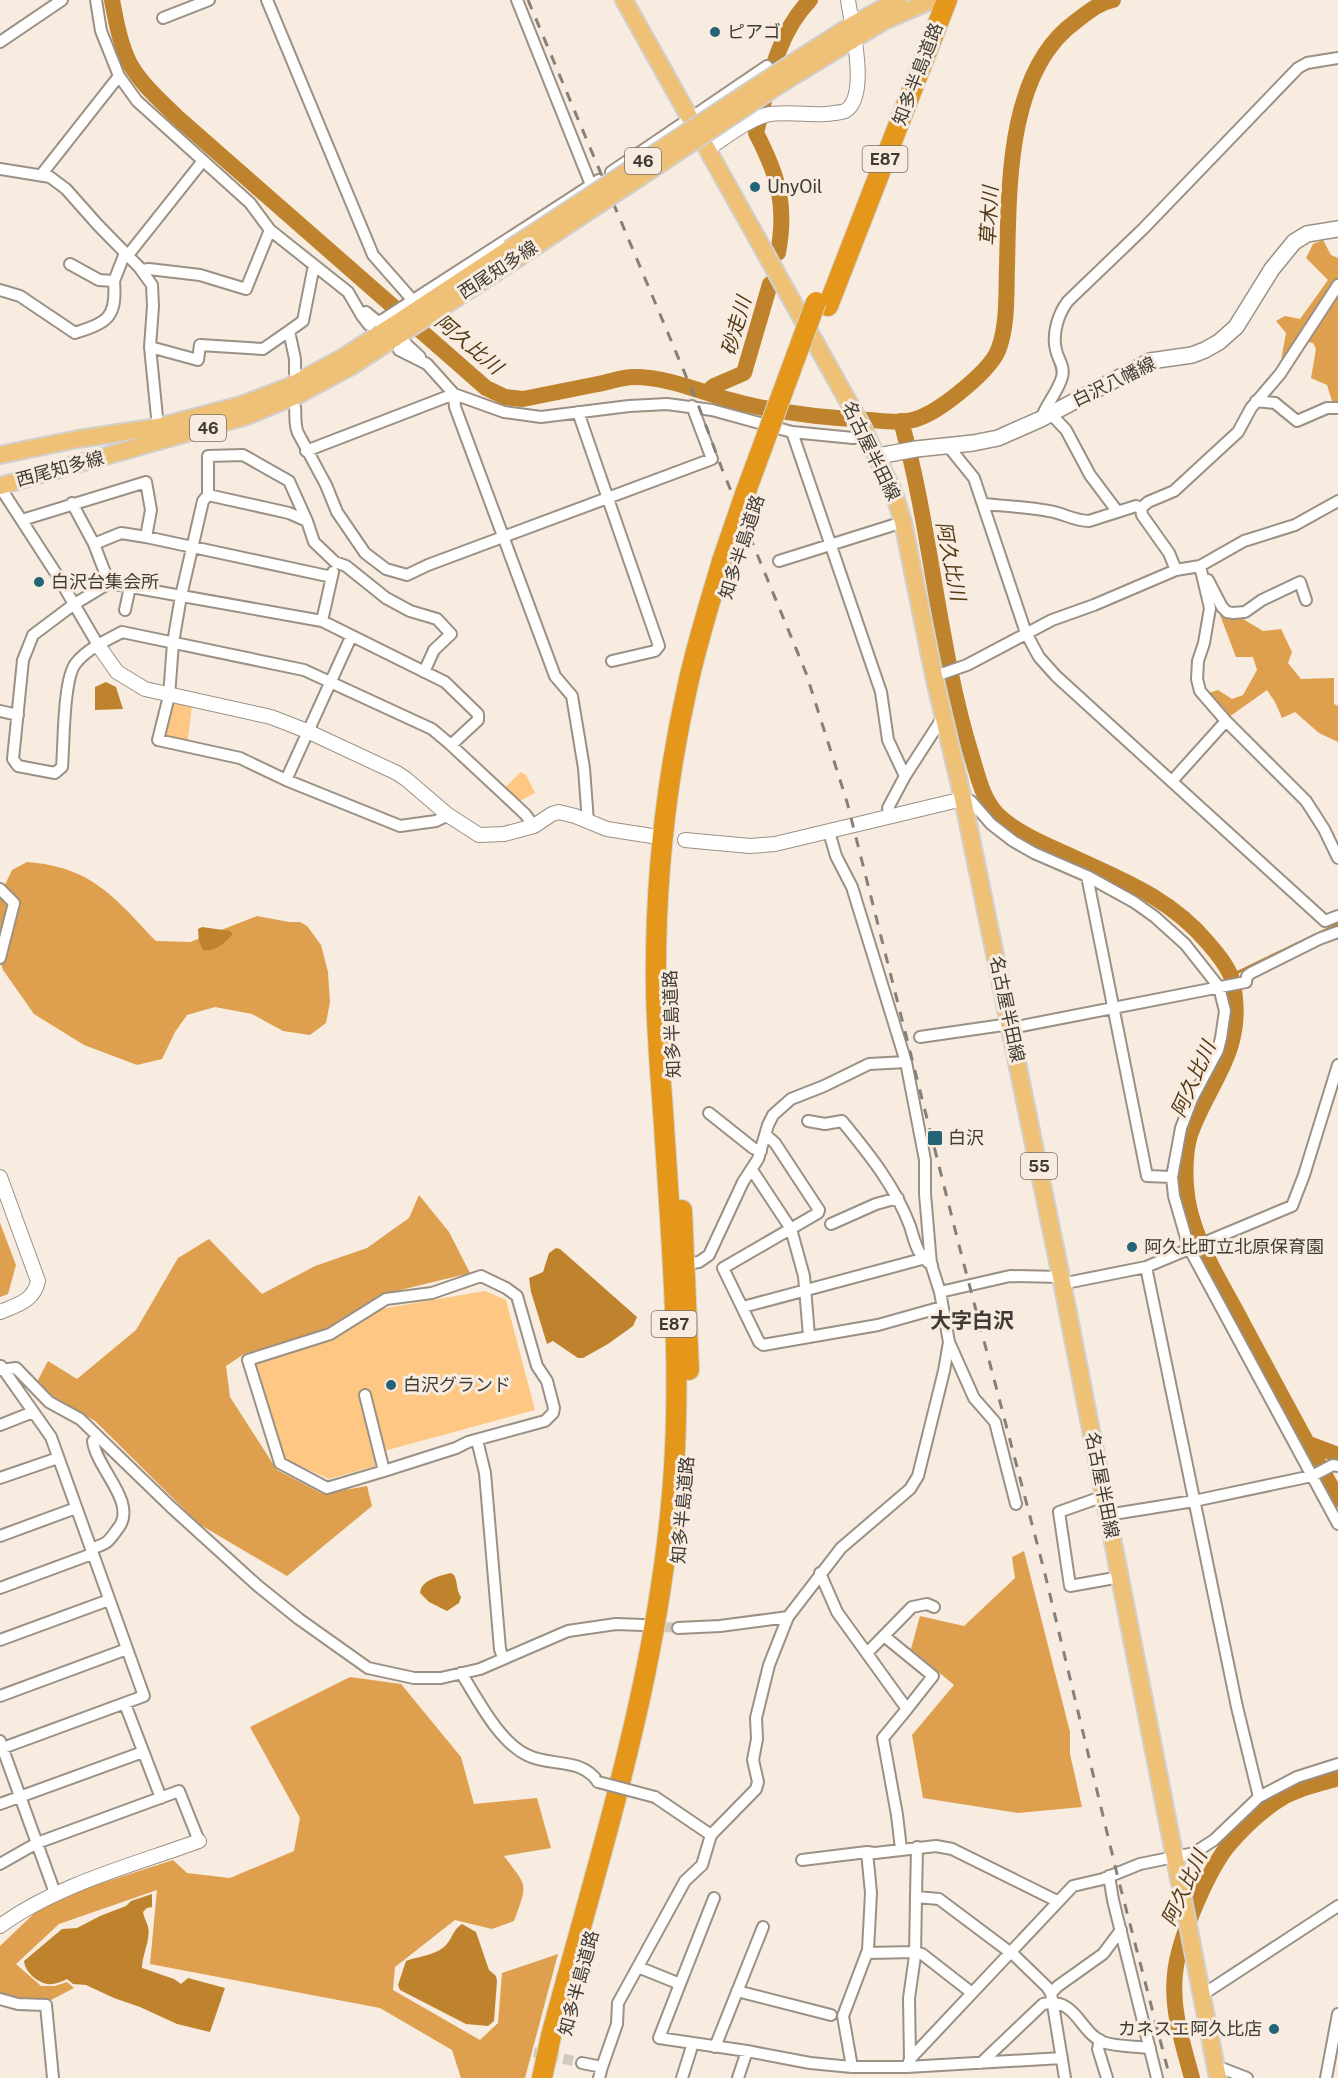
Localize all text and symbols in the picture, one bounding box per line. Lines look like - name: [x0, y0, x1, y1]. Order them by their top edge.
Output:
- street label: 知多半島道路: [888, 20, 947, 128]
- place label: ピアゴ: [727, 21, 781, 42]
- marker: ピアゴ: [708, 25, 722, 39]
- road number: E87: [862, 146, 908, 172]
- road number: 46: [625, 148, 661, 174]
- place label: UnyOil: [767, 176, 822, 197]
- marker: UnyOil: [748, 180, 762, 194]
- water label: 草木川: [975, 183, 1003, 247]
- street label: 西尾知多線: [454, 236, 541, 303]
- water label: 砂走川: [716, 292, 756, 358]
- water label: 阿久比川: [431, 309, 509, 380]
- street label: 白沢八幡線: [1069, 352, 1159, 411]
- street label: 名古屋半田線: [838, 398, 905, 504]
- road number: 46: [190, 415, 226, 441]
- street label: 西尾知多線: [14, 447, 106, 490]
- street label: 知多半島道路: [715, 492, 768, 601]
- water label: 阿久比川: [932, 519, 971, 605]
- place label: 白沢台集会所: [51, 571, 159, 592]
- marker: 白沢台集会所: [32, 575, 46, 589]
- street label: 名古屋半田線: [986, 954, 1029, 1064]
- street label: 知多半島道路: [659, 970, 684, 1078]
- water label: 阿久比川: [1166, 1036, 1221, 1120]
- place label: 白沢: [948, 1127, 984, 1148]
- marker: 白沢: [926, 1129, 944, 1147]
- road number: 55: [1021, 1153, 1057, 1179]
- place label: 阿久比町立北原保育園: [1144, 1236, 1324, 1257]
- marker: 阿久比町立北原保育園: [1125, 1240, 1139, 1254]
- district label: 大字白沢: [930, 1308, 1014, 1333]
- road number: E87: [652, 1311, 696, 1337]
- place label: 白沢グランド: [403, 1374, 511, 1395]
- marker: 白沢グランド: [384, 1378, 398, 1392]
- street label: 名古屋半田線: [1082, 1430, 1123, 1540]
- street label: 知多半島道路: [667, 1455, 698, 1565]
- water label: 阿久比川: [1156, 1845, 1213, 1929]
- street label: 知多半島道路: [554, 1928, 603, 2038]
- place label: カネスエ阿久比店: [1118, 2018, 1262, 2039]
- marker: カネスエ阿久比店: [1267, 2022, 1281, 2036]

